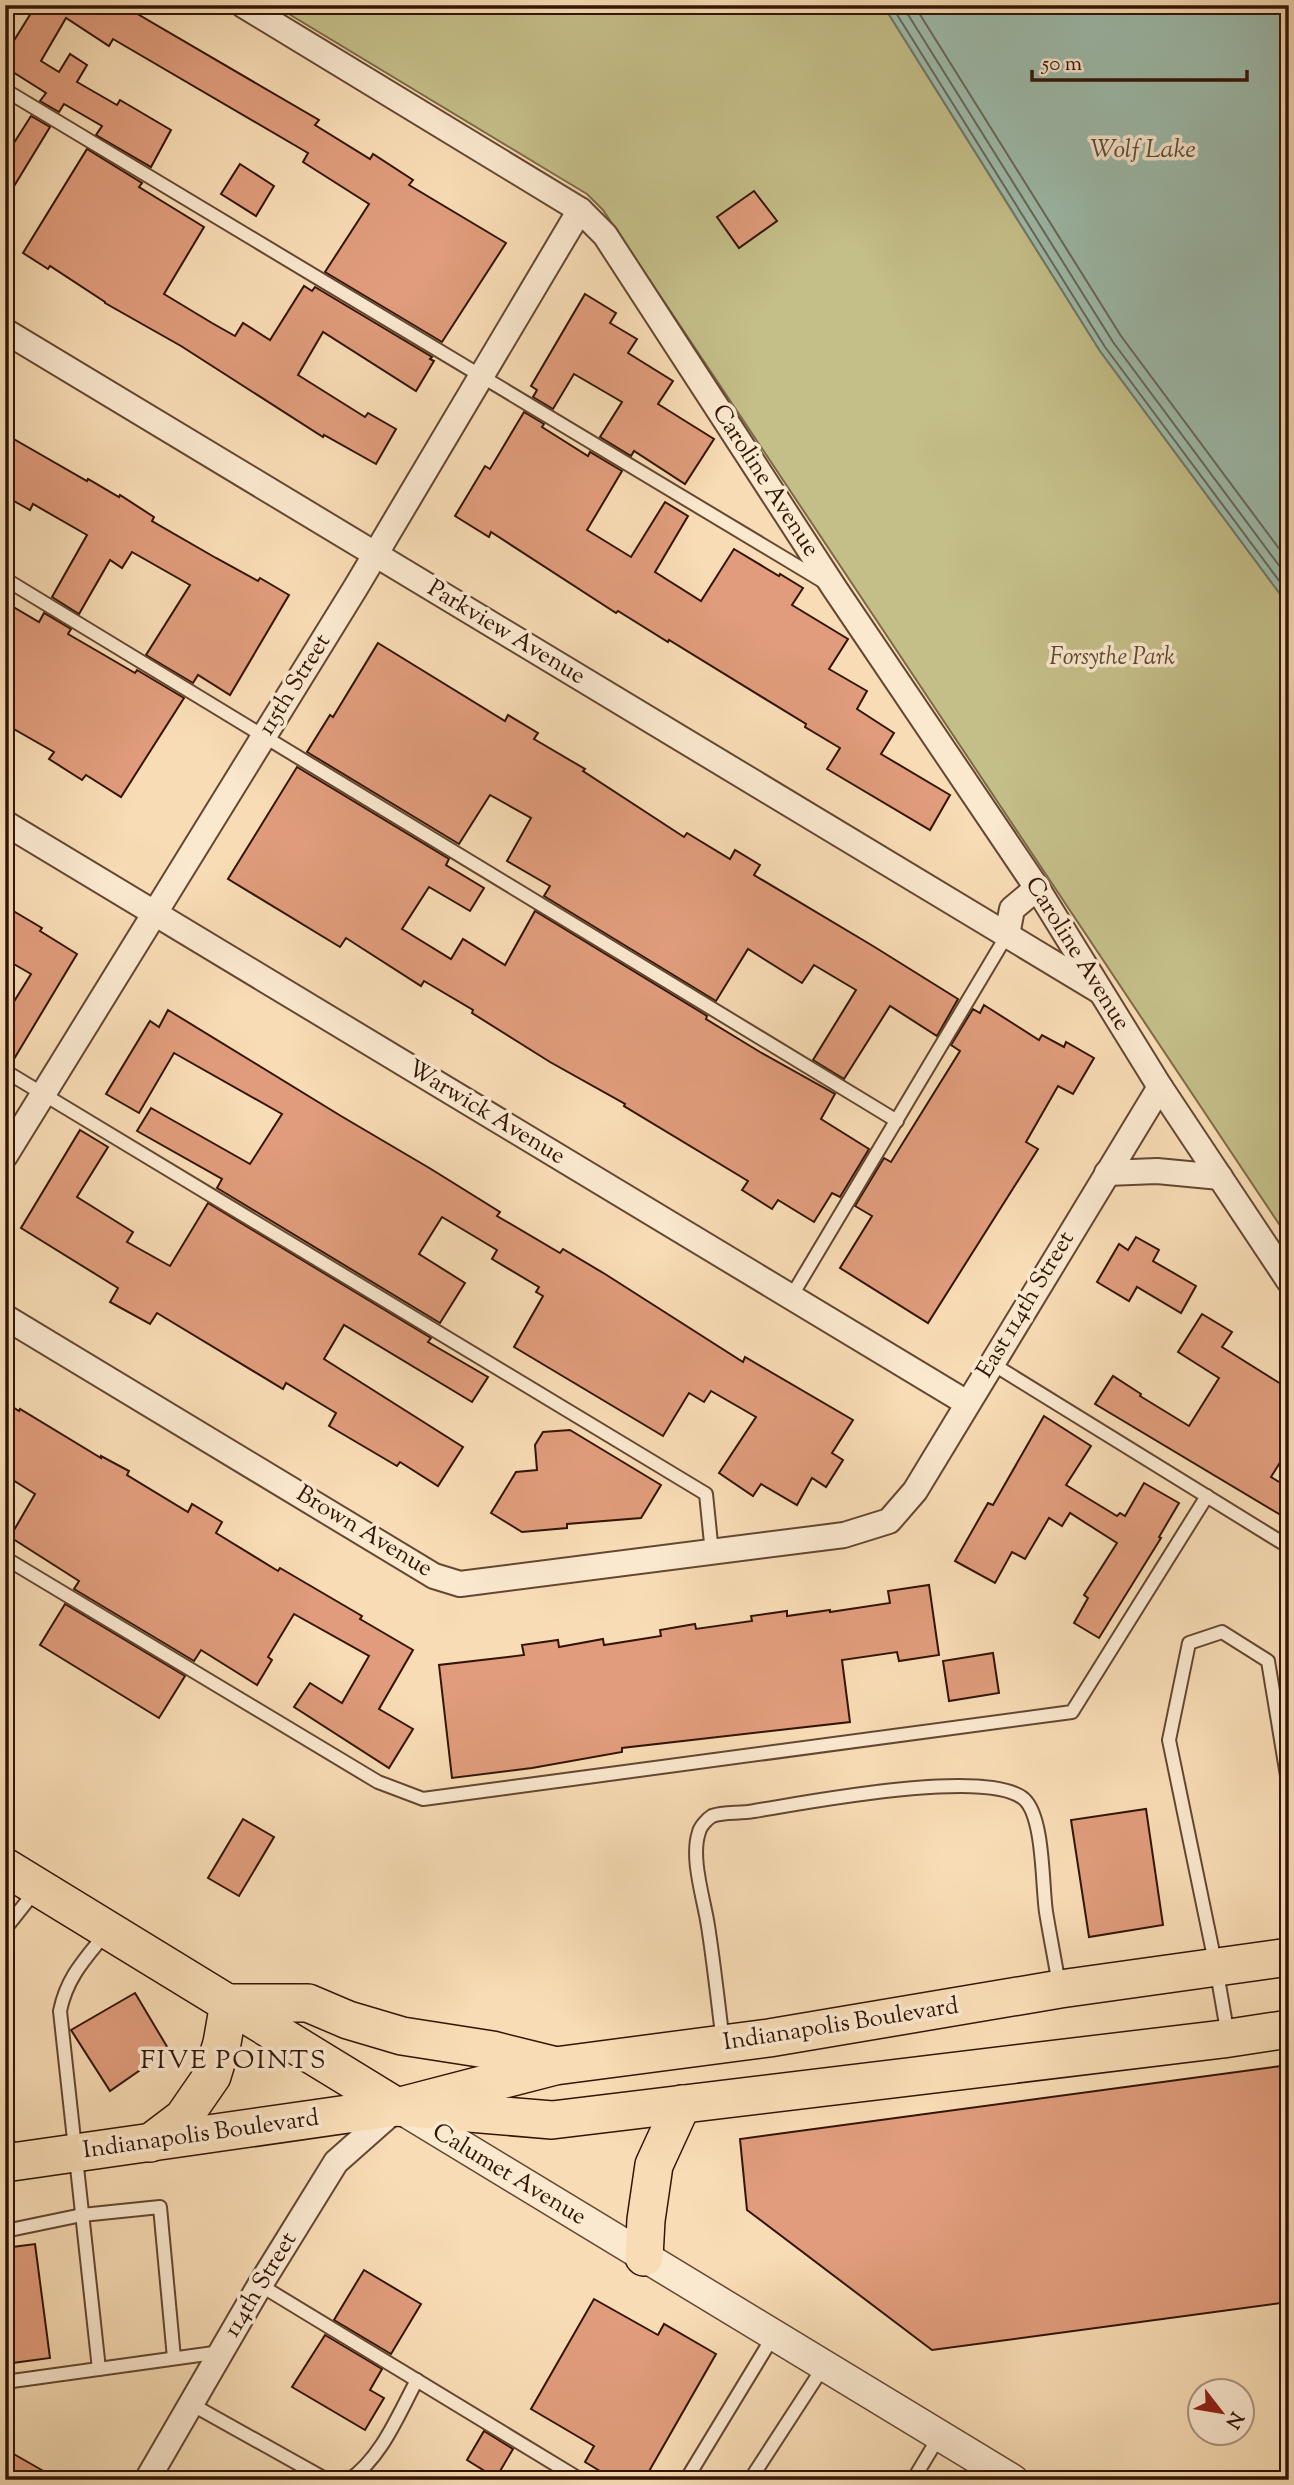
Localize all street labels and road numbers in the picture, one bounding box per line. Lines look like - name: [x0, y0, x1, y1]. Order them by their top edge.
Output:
- street label: Caroline Avenue: [703, 398, 827, 564]
- street label: Parkview Avenue: [421, 572, 591, 694]
- street label: 115th Street: [250, 628, 340, 742]
- street label: Caroline Avenue: [1016, 870, 1138, 1038]
- street label: Warwick Avenue: [401, 1052, 571, 1174]
- street label: East 114th Street: [969, 1225, 1083, 1385]
- street label: Brown Avenue: [289, 1478, 439, 1586]
- street label: Indianapolis Boulevard: [721, 1990, 962, 2060]
- street label: Indianapolis Boulevard: [81, 2102, 322, 2168]
- street label: Calumet Avenue: [425, 2115, 593, 2235]
- street label: 114th Street: [216, 2226, 306, 2344]

